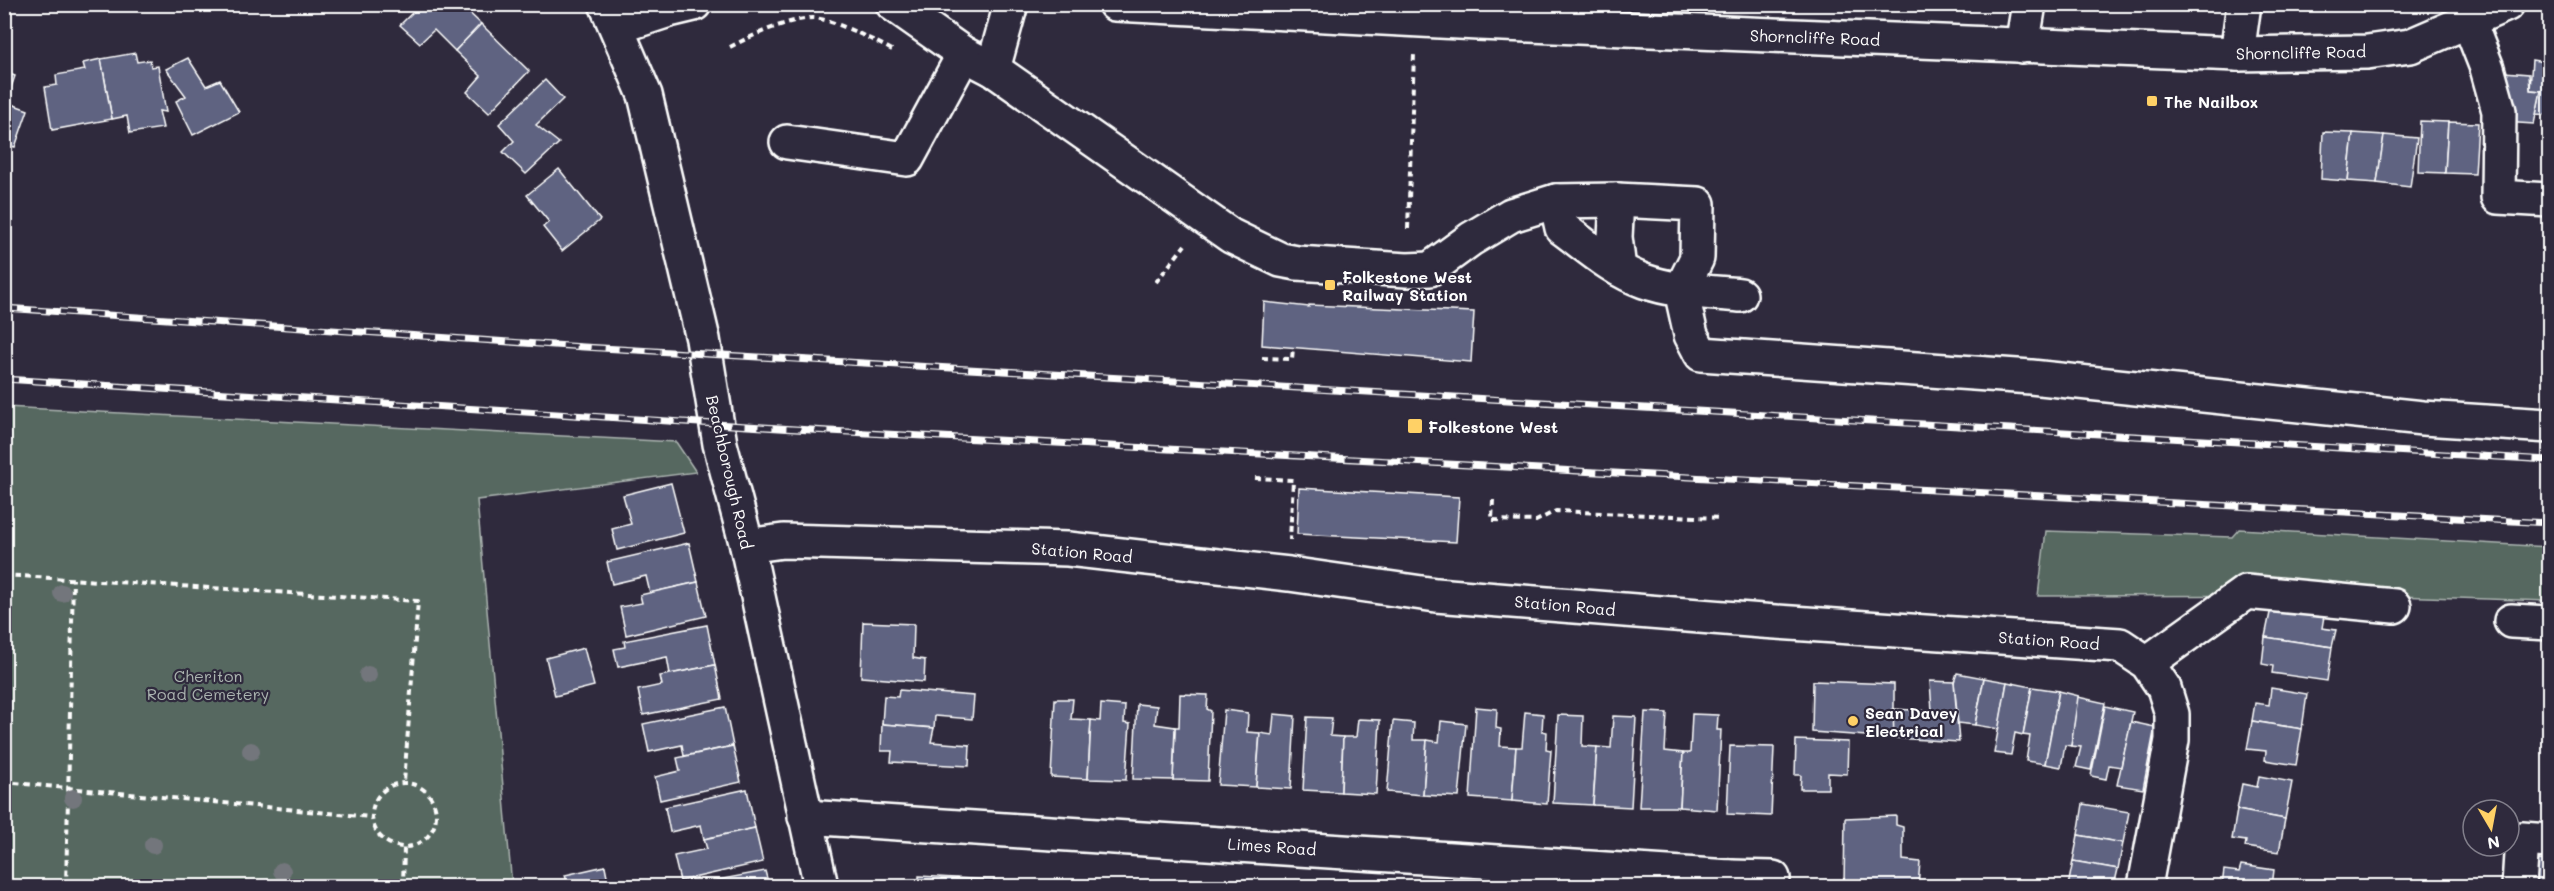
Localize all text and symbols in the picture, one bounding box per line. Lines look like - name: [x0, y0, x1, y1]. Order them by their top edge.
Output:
- street label: Shorncliffe Road: [1750, 24, 1880, 50]
- street label: Shorncliffe Road: [2236, 40, 2366, 64]
- place label: The Nailbox: [2164, 91, 2258, 112]
- marker: The Nailbox: [2145, 94, 2159, 108]
- place label: Folkestone West Railway Station: [1342, 266, 1472, 305]
- marker: Folkestone West Railway Station: [1323, 278, 1337, 292]
- street label: Beachborough Road: [702, 393, 758, 551]
- place label: Folkestone West: [1428, 416, 1558, 437]
- marker: Folkestone West: [1406, 417, 1424, 435]
- street label: Station Road: [1031, 537, 1133, 567]
- street label: Station Road: [1514, 590, 1616, 620]
- street label: Station Road: [1998, 626, 2100, 654]
- park label: Cheriton Road Cemetery: [147, 665, 269, 704]
- place label: Sean Davey Electrical: [1865, 702, 1958, 741]
- marker: Sean Davey Electrical: [1846, 714, 1860, 728]
- north arrow: [2461, 798, 2521, 858]
- street label: Limes Road: [1227, 832, 1317, 860]
- text: N: [2486, 832, 2502, 855]

